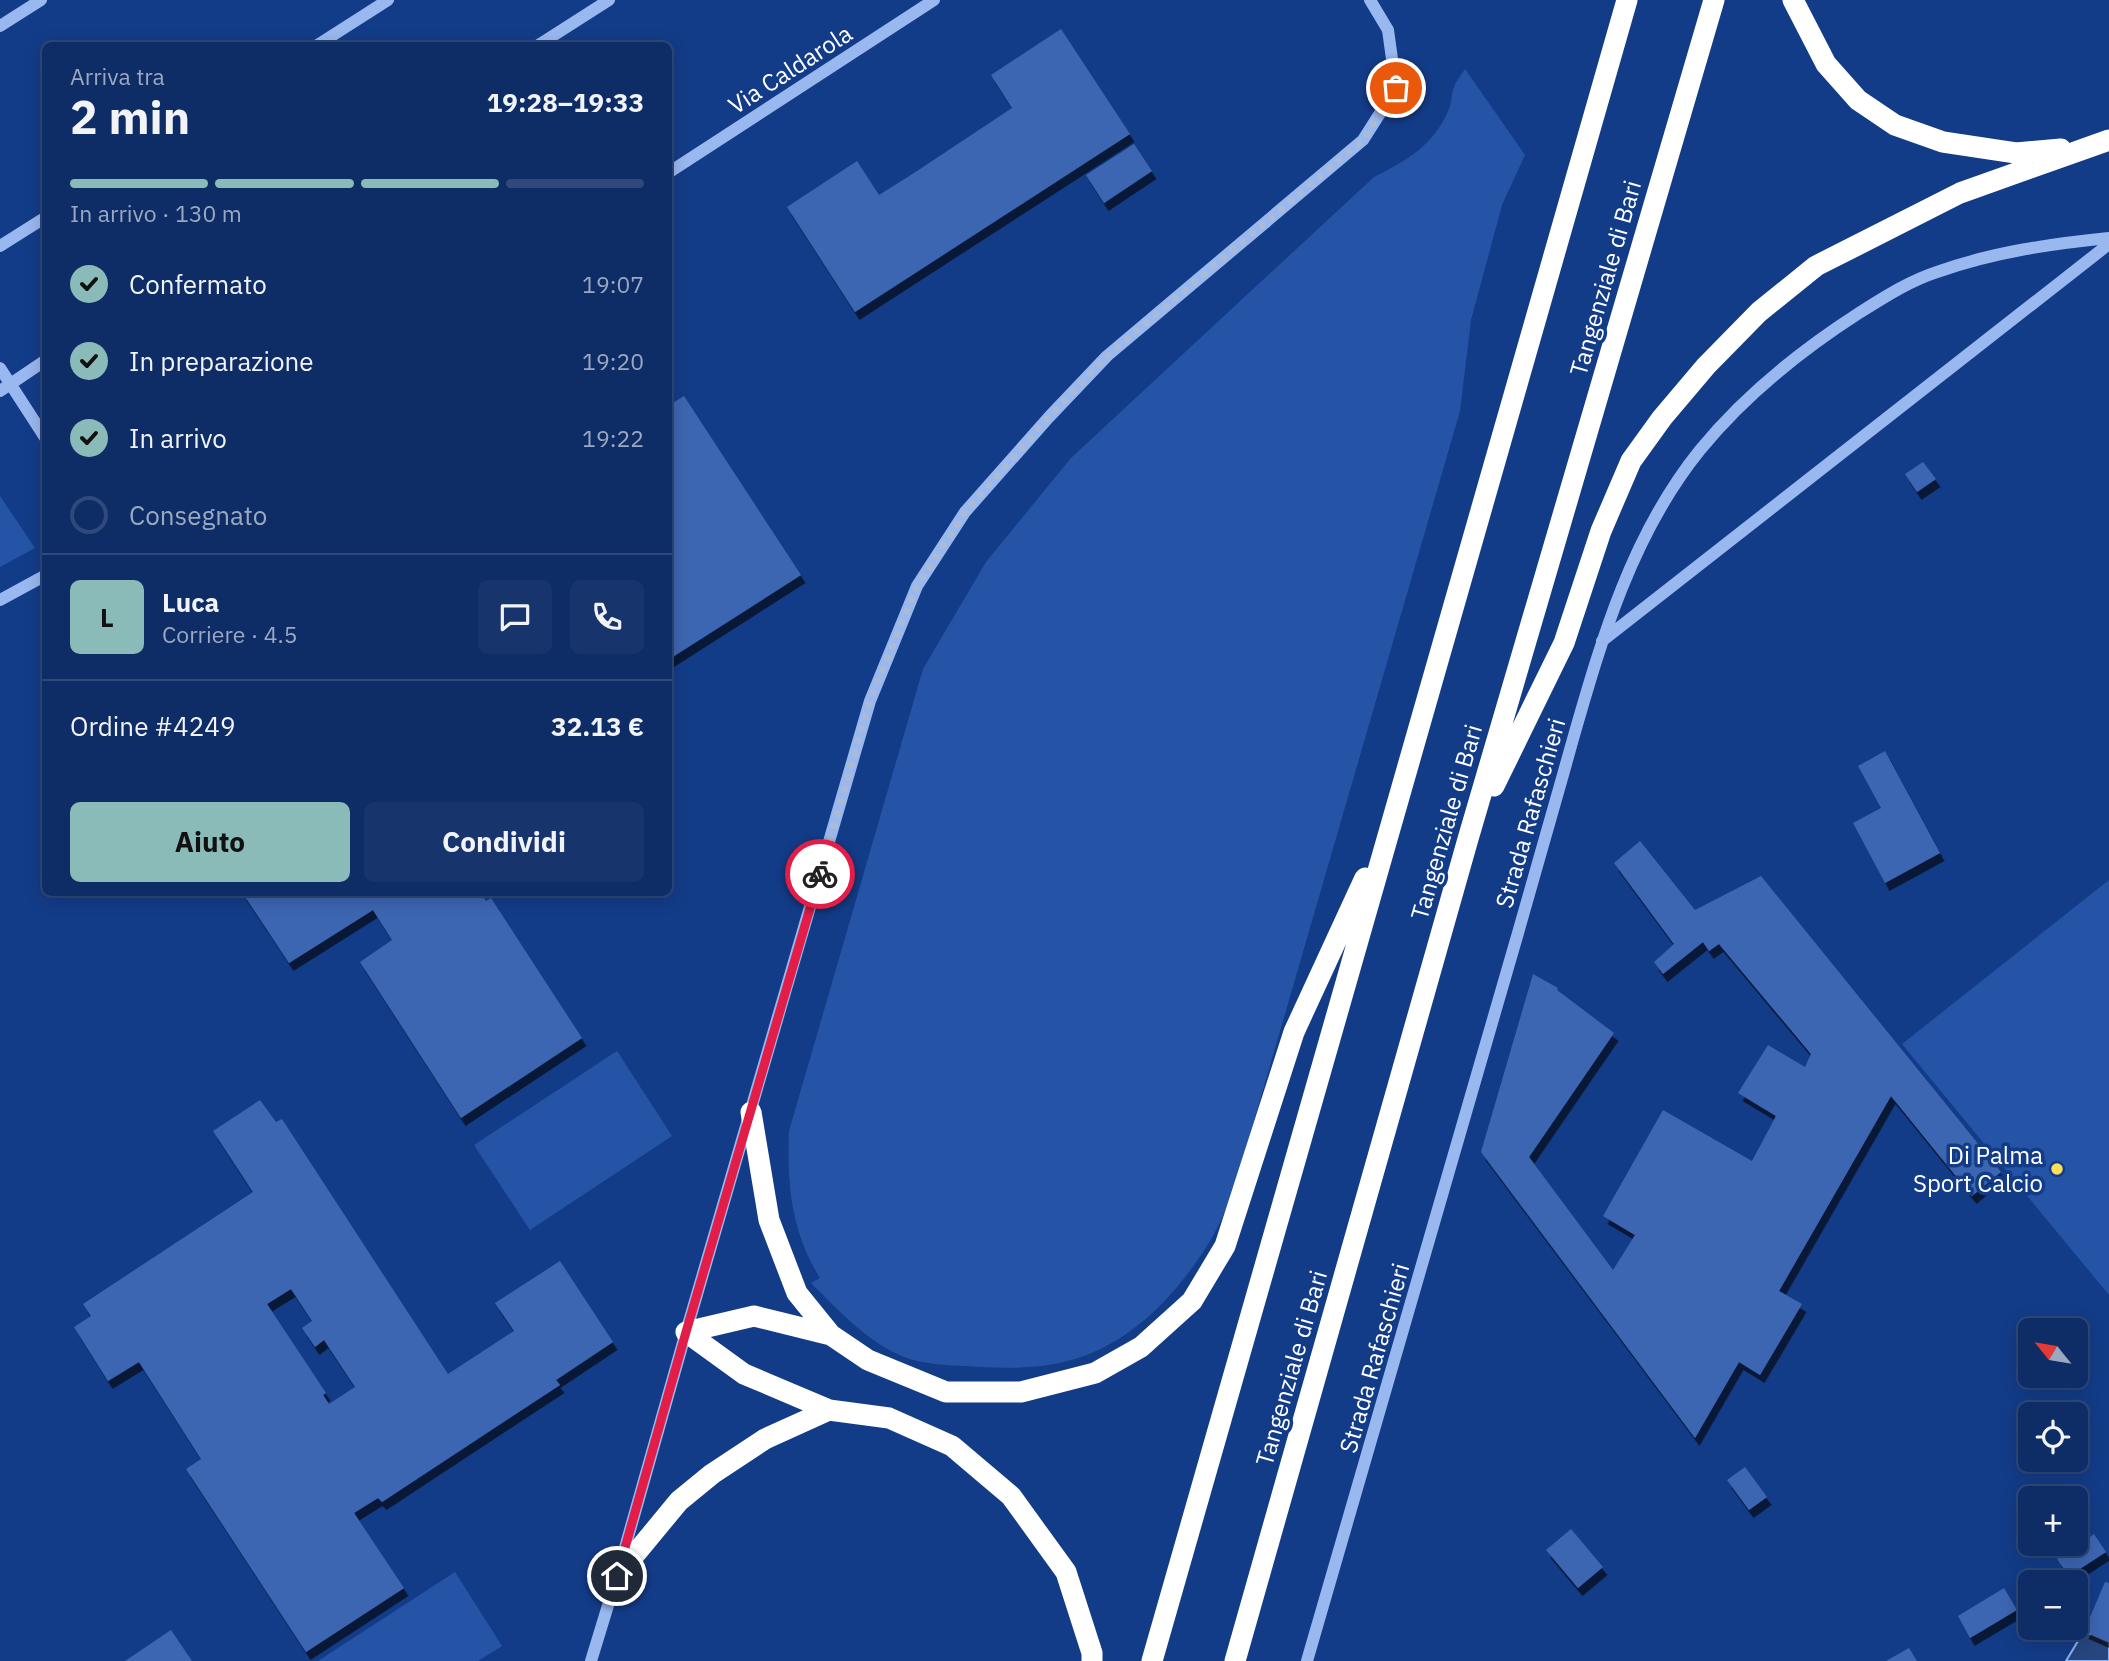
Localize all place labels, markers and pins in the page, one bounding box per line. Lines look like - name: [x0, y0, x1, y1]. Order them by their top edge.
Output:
- pin: [1366, 58, 1426, 118]
- place label: Di Palma Sport Calcio: [1913, 1139, 2043, 1199]
- marker: Di Palma Sport Calcio: [2049, 1161, 2065, 1177]
- pin: [587, 1546, 647, 1606]

